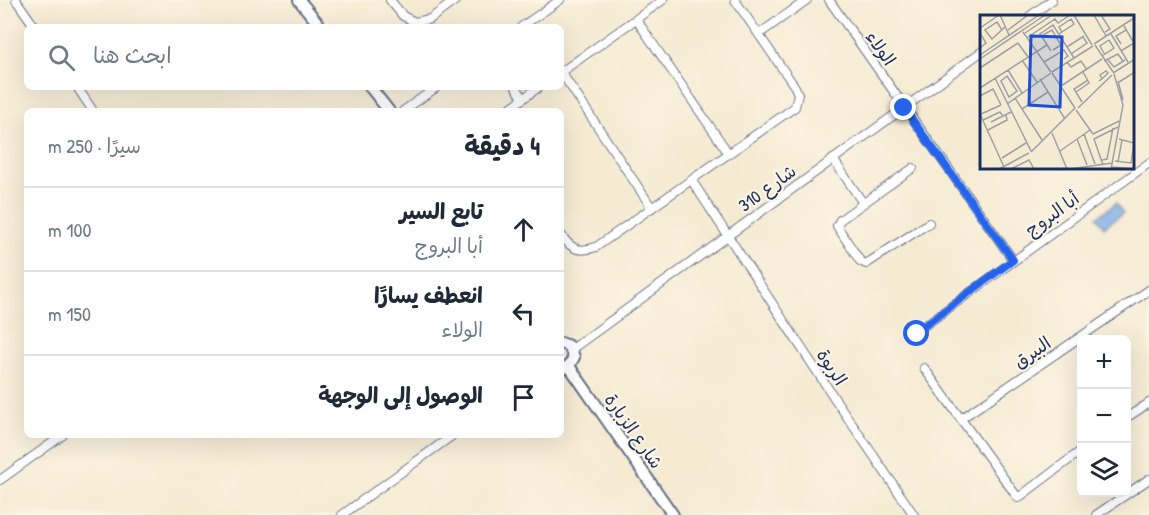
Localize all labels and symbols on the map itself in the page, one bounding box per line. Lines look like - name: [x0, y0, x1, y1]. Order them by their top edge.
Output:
- inset map: [980, 15, 1134, 170]
- street label: الولاء: [860, 26, 902, 70]
- route end: [890, 94, 916, 120]
- street label: شارع 310: [733, 159, 801, 217]
- street label: أبا البروج: [1020, 186, 1085, 242]
- route start: [903, 320, 929, 346]
- street label: البيرق: [1008, 330, 1056, 374]
- street label: الربوة: [811, 344, 853, 390]
- street label: شارع الزبارة: [599, 388, 669, 474]

